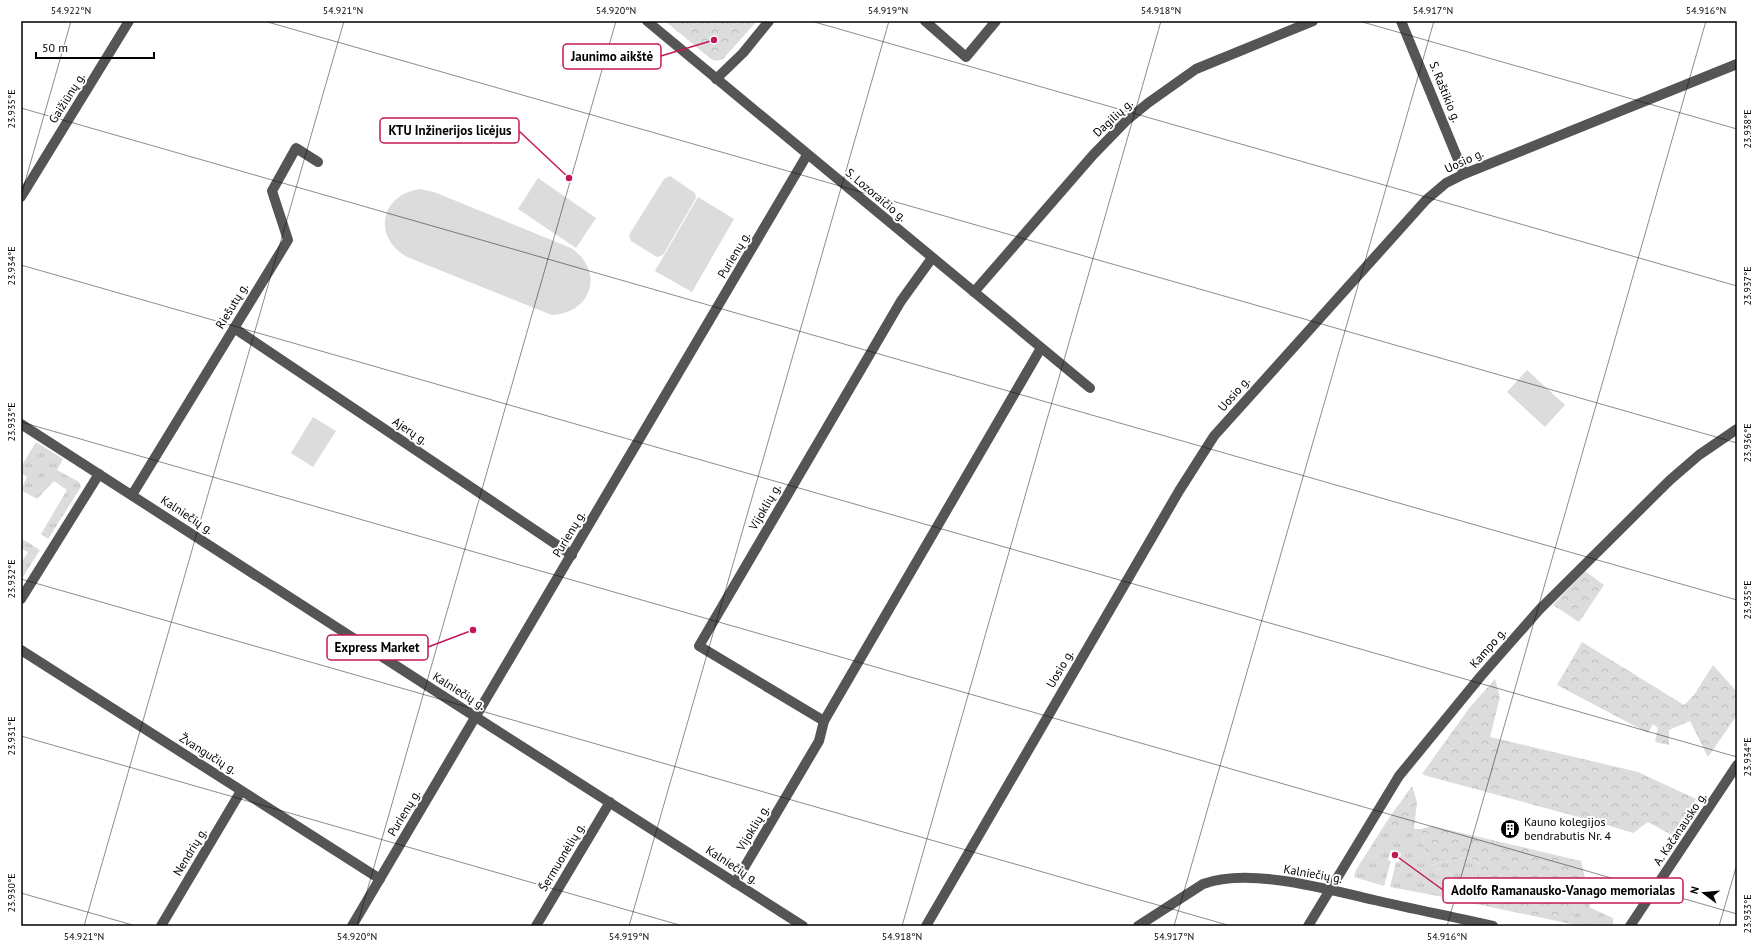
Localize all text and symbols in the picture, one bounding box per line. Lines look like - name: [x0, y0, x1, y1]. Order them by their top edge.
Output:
- text: 54.922°N: [51, 4, 91, 17]
- text: 54.921°N: [323, 4, 363, 17]
- text: 54.920°N: [596, 4, 636, 17]
- text: 54.919°N: [868, 4, 908, 17]
- text: 54.918°N: [1141, 4, 1181, 17]
- text: 54.917°N: [1413, 4, 1453, 17]
- text: 54.916°N: [1686, 4, 1726, 17]
- scale bar: [36, 34, 154, 60]
- text: 50 m: [42, 40, 68, 55]
- callout: Jaunimo aikštė: [563, 44, 661, 69]
- text: Jaunimo aikštė: [570, 48, 653, 65]
- street label: S. Raštikio g.: [1426, 59, 1464, 124]
- street label: Gaižiūnų g.: [45, 70, 88, 126]
- text: 23.935°E: [5, 90, 18, 129]
- street label: Dagilių g.: [1090, 95, 1136, 140]
- text: 23.938°E: [1741, 110, 1754, 149]
- callout: KTU Inžinerijos licėjus: [380, 118, 519, 143]
- text: KTU Inžinerijos licėjus: [389, 122, 512, 139]
- street label: Uosio g.: [1442, 145, 1486, 176]
- street label: S. Lozoraičio g.: [843, 165, 910, 224]
- street label: Purienų g.: [714, 229, 753, 281]
- text: 23.934°E: [5, 247, 18, 286]
- text: 23.937°E: [1741, 267, 1754, 306]
- street label: Riešutų g.: [212, 280, 251, 331]
- street label: Uosio g.: [1214, 373, 1253, 414]
- text: 23.933°E: [5, 403, 18, 442]
- street label: Ajerų g.: [390, 413, 431, 448]
- text: 23.936°E: [1741, 424, 1754, 463]
- street label: Vijoklių g.: [745, 481, 784, 533]
- street label: Kalniečių g.: [158, 492, 216, 537]
- street label: Purienų g.: [549, 508, 588, 560]
- text: 23.932°E: [5, 560, 18, 599]
- text: 23.935°E: [1741, 581, 1754, 620]
- street label: Kampo g.: [1466, 625, 1509, 671]
- callout: Express Market: [327, 635, 428, 660]
- text: Express Market: [335, 639, 420, 656]
- street label: Uosio g.: [1043, 647, 1076, 690]
- street label: Kalniečių g.: [430, 668, 488, 713]
- text: 23.931°E: [5, 717, 18, 756]
- street label: Žvangučių g.: [177, 730, 240, 777]
- text: 23.934°E: [1741, 738, 1754, 777]
- street label: Purienų g.: [384, 787, 423, 839]
- street label: A. Kačanausko g.: [1650, 789, 1710, 868]
- street label: Vijoklių g.: [733, 802, 772, 854]
- place label: Kauno kolegijos bendrabutis Nr. 4: [1524, 814, 1611, 843]
- building icon: Kauno kolegijos bendrabutis Nr. 4: [1499, 818, 1521, 840]
- street label: Šermuonėlių g.: [535, 820, 588, 894]
- street label: Nendrių g.: [169, 825, 210, 878]
- street label: Kalniečių g.: [703, 842, 761, 887]
- street label: Kalniečių g.: [1282, 861, 1344, 886]
- north arrow: [1684, 873, 1724, 913]
- text: 23.930°E: [5, 874, 18, 913]
- callout: Adolfo Ramanausko-Vanago memorialas: [1443, 878, 1683, 903]
- text: Adolfo Ramanausko-Vanago memorialas: [1451, 882, 1675, 899]
- text: N: [1687, 885, 1702, 896]
- text: 23.933°E: [1741, 895, 1754, 934]
- text: 54.921°N: [64, 930, 104, 943]
- text: 54.920°N: [337, 930, 377, 943]
- text: 54.919°N: [609, 930, 649, 943]
- text: 54.918°N: [882, 930, 922, 943]
- text: 54.917°N: [1154, 930, 1194, 943]
- text: 54.916°N: [1427, 930, 1467, 943]

